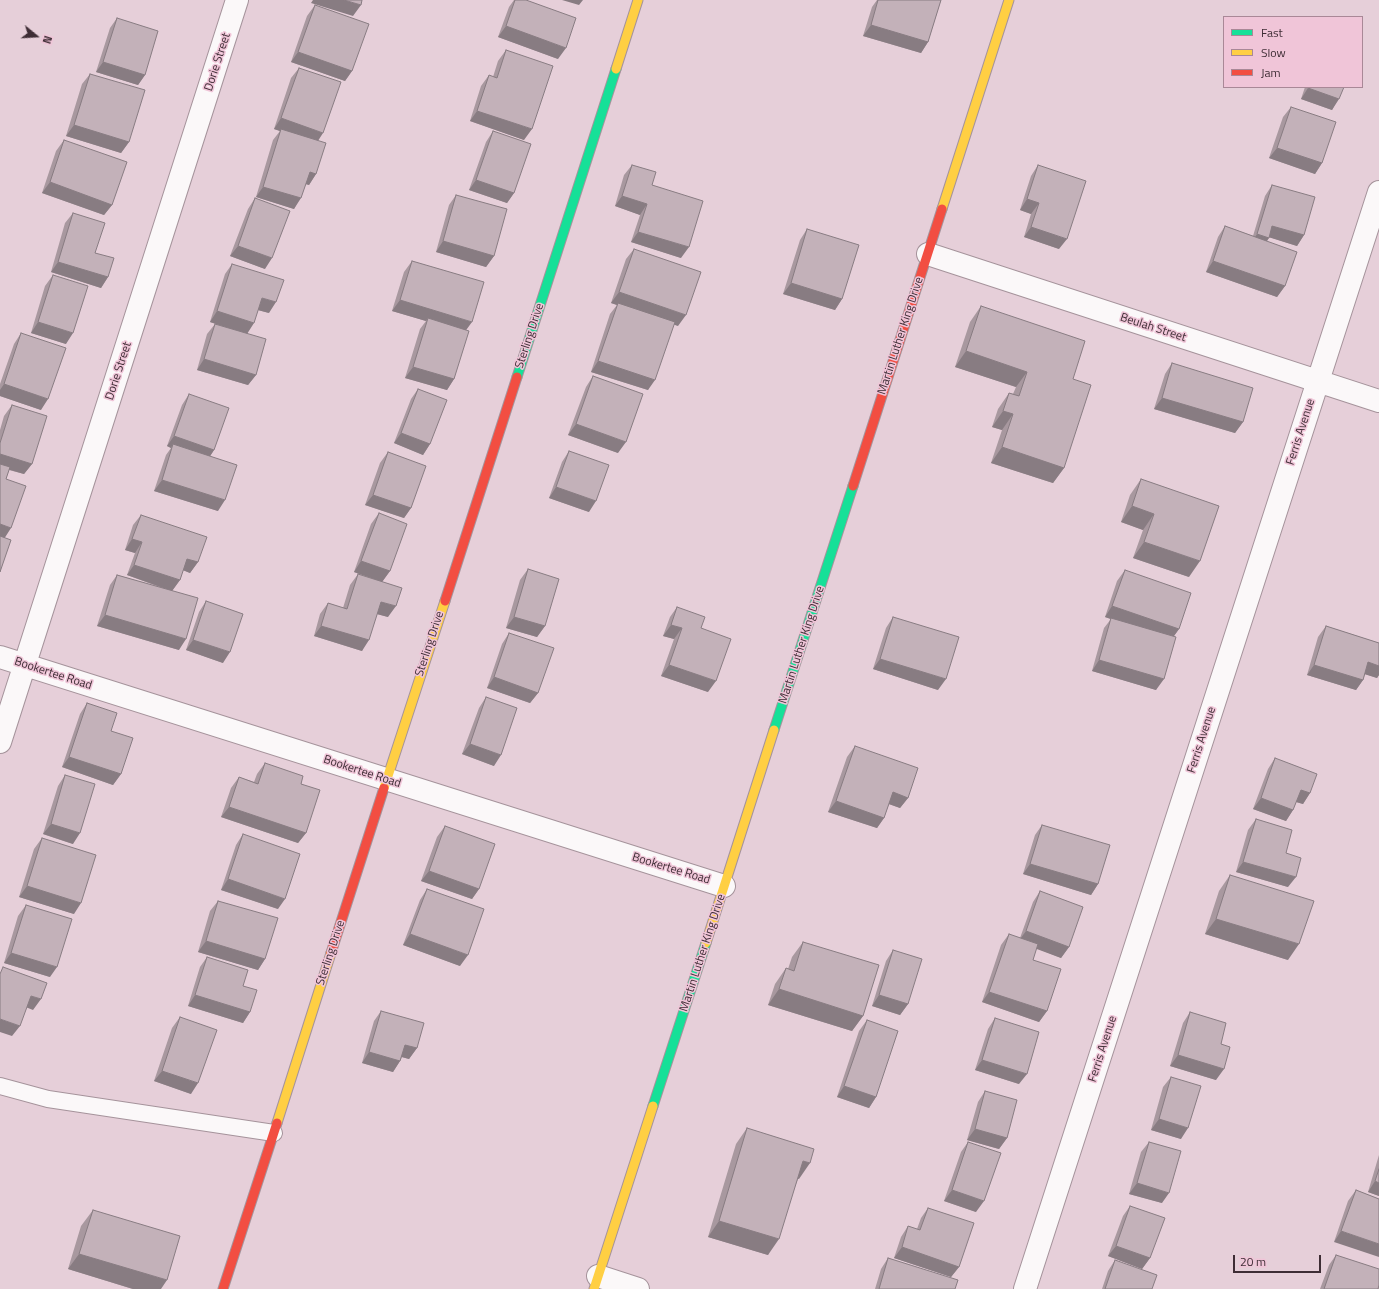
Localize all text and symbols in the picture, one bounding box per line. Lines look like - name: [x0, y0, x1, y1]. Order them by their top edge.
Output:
- north arrow: [16, 16, 56, 56]
- legend: [1223, 16, 1363, 88]
- text: Fast: [1261, 23, 1283, 42]
- street label: Dorie Street: [202, 31, 234, 93]
- text: N: [39, 34, 56, 46]
- text: Slow: [1261, 43, 1286, 62]
- text: Jam: [1261, 63, 1281, 82]
- street label: Martin Luther King Drive: [875, 275, 927, 397]
- street label: Sterling Drive: [513, 302, 547, 370]
- street label: Beulah Street: [1118, 311, 1188, 345]
- street label: Dorie Street: [103, 340, 135, 402]
- street label: Ferris Avenue: [1284, 397, 1318, 467]
- street label: Martin Luther King Drive: [776, 584, 828, 706]
- street label: Sterling Drive: [413, 610, 447, 678]
- street label: Bookertee Road: [12, 655, 94, 693]
- street label: Ferris Avenue: [1185, 705, 1219, 775]
- street label: Bookertee Road: [321, 753, 403, 791]
- street label: Bookertee Road: [630, 850, 712, 888]
- street label: Martin Luther King Drive: [677, 892, 729, 1014]
- street label: Sterling Drive: [314, 919, 348, 987]
- street label: Ferris Avenue: [1086, 1014, 1120, 1084]
- scale bar: [1235, 1247, 1323, 1273]
- text: 20 m: [1240, 1252, 1266, 1271]

